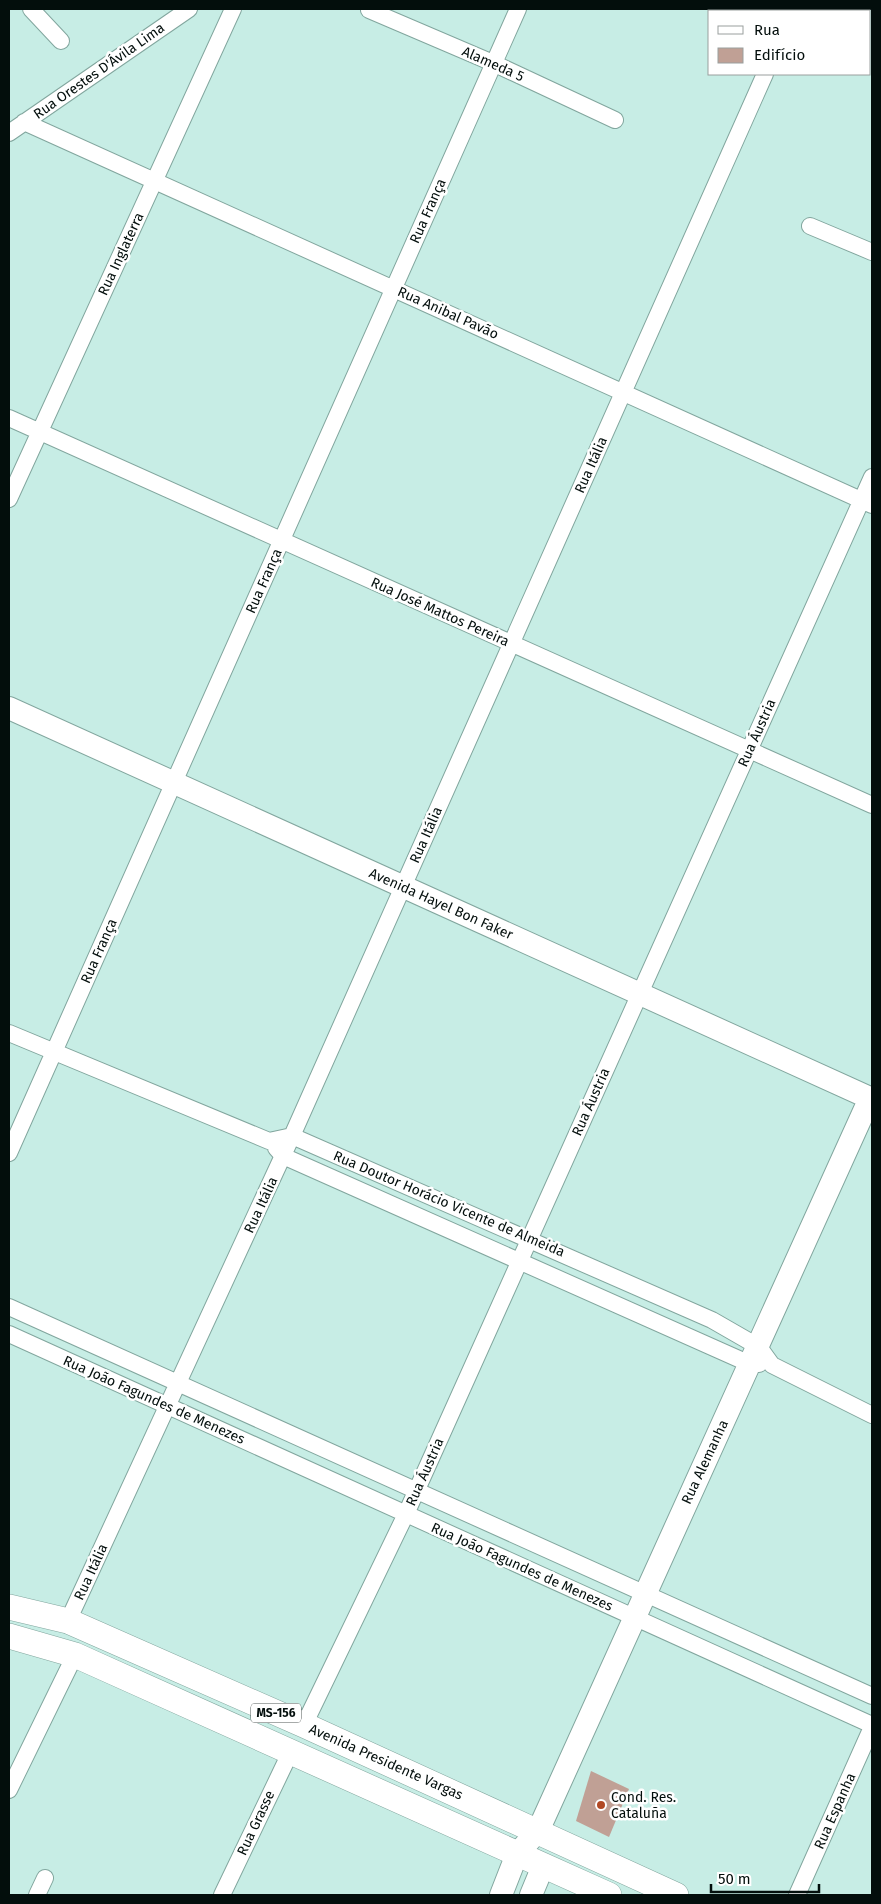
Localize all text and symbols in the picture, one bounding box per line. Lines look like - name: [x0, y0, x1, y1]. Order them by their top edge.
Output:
- legend: [708, 10, 871, 75]
- street label: Rua Orestes D'Ávila Lima: [30, 19, 168, 123]
- text: Rua: [754, 21, 780, 39]
- street label: Alameda 5: [459, 43, 527, 85]
- text: Edifício: [754, 46, 805, 64]
- street label: Rua França: [406, 176, 450, 246]
- street label: Rua Inglaterra: [94, 210, 148, 298]
- street label: Rua Anibal Pavão: [395, 283, 501, 343]
- street label: Rua Itália: [571, 434, 611, 496]
- street label: Rua França: [242, 546, 286, 616]
- street label: Rua José Mattos Pereira: [368, 574, 512, 650]
- street label: Rua Áustria: [734, 696, 780, 770]
- street label: Rua Itália: [406, 804, 446, 866]
- street label: Avenida Hayel Bon Faker: [366, 865, 516, 944]
- street label: Rua França: [77, 916, 121, 986]
- street label: Rua Áustria: [568, 1065, 614, 1139]
- street label: Rua Doutor Horácio Vicente de Almeida: [331, 1147, 567, 1261]
- street label: Rua Itália: [241, 1174, 281, 1236]
- street label: Rua João Fagundes de Menezes: [60, 1352, 248, 1448]
- street label: Rua Alemanha: [678, 1417, 732, 1507]
- street label: Rua Áustria: [402, 1435, 448, 1509]
- street label: Rua João Fagundes de Menezes: [428, 1519, 616, 1615]
- street label: Rua Itália: [71, 1541, 111, 1603]
- road number: MS-156: [251, 1704, 301, 1722]
- street label: Avenida Presidente Vargas: [306, 1720, 466, 1804]
- street label: Rua Espanha: [811, 1770, 859, 1852]
- street label: Rua Grasse: [234, 1788, 278, 1858]
- place label: Cond. Res. Cataluña: [611, 1789, 676, 1822]
- marker: Cond. Res. Cataluña: [595, 1799, 607, 1811]
- scale bar: [711, 1862, 818, 1894]
- text: 50 m: [718, 1870, 751, 1888]

